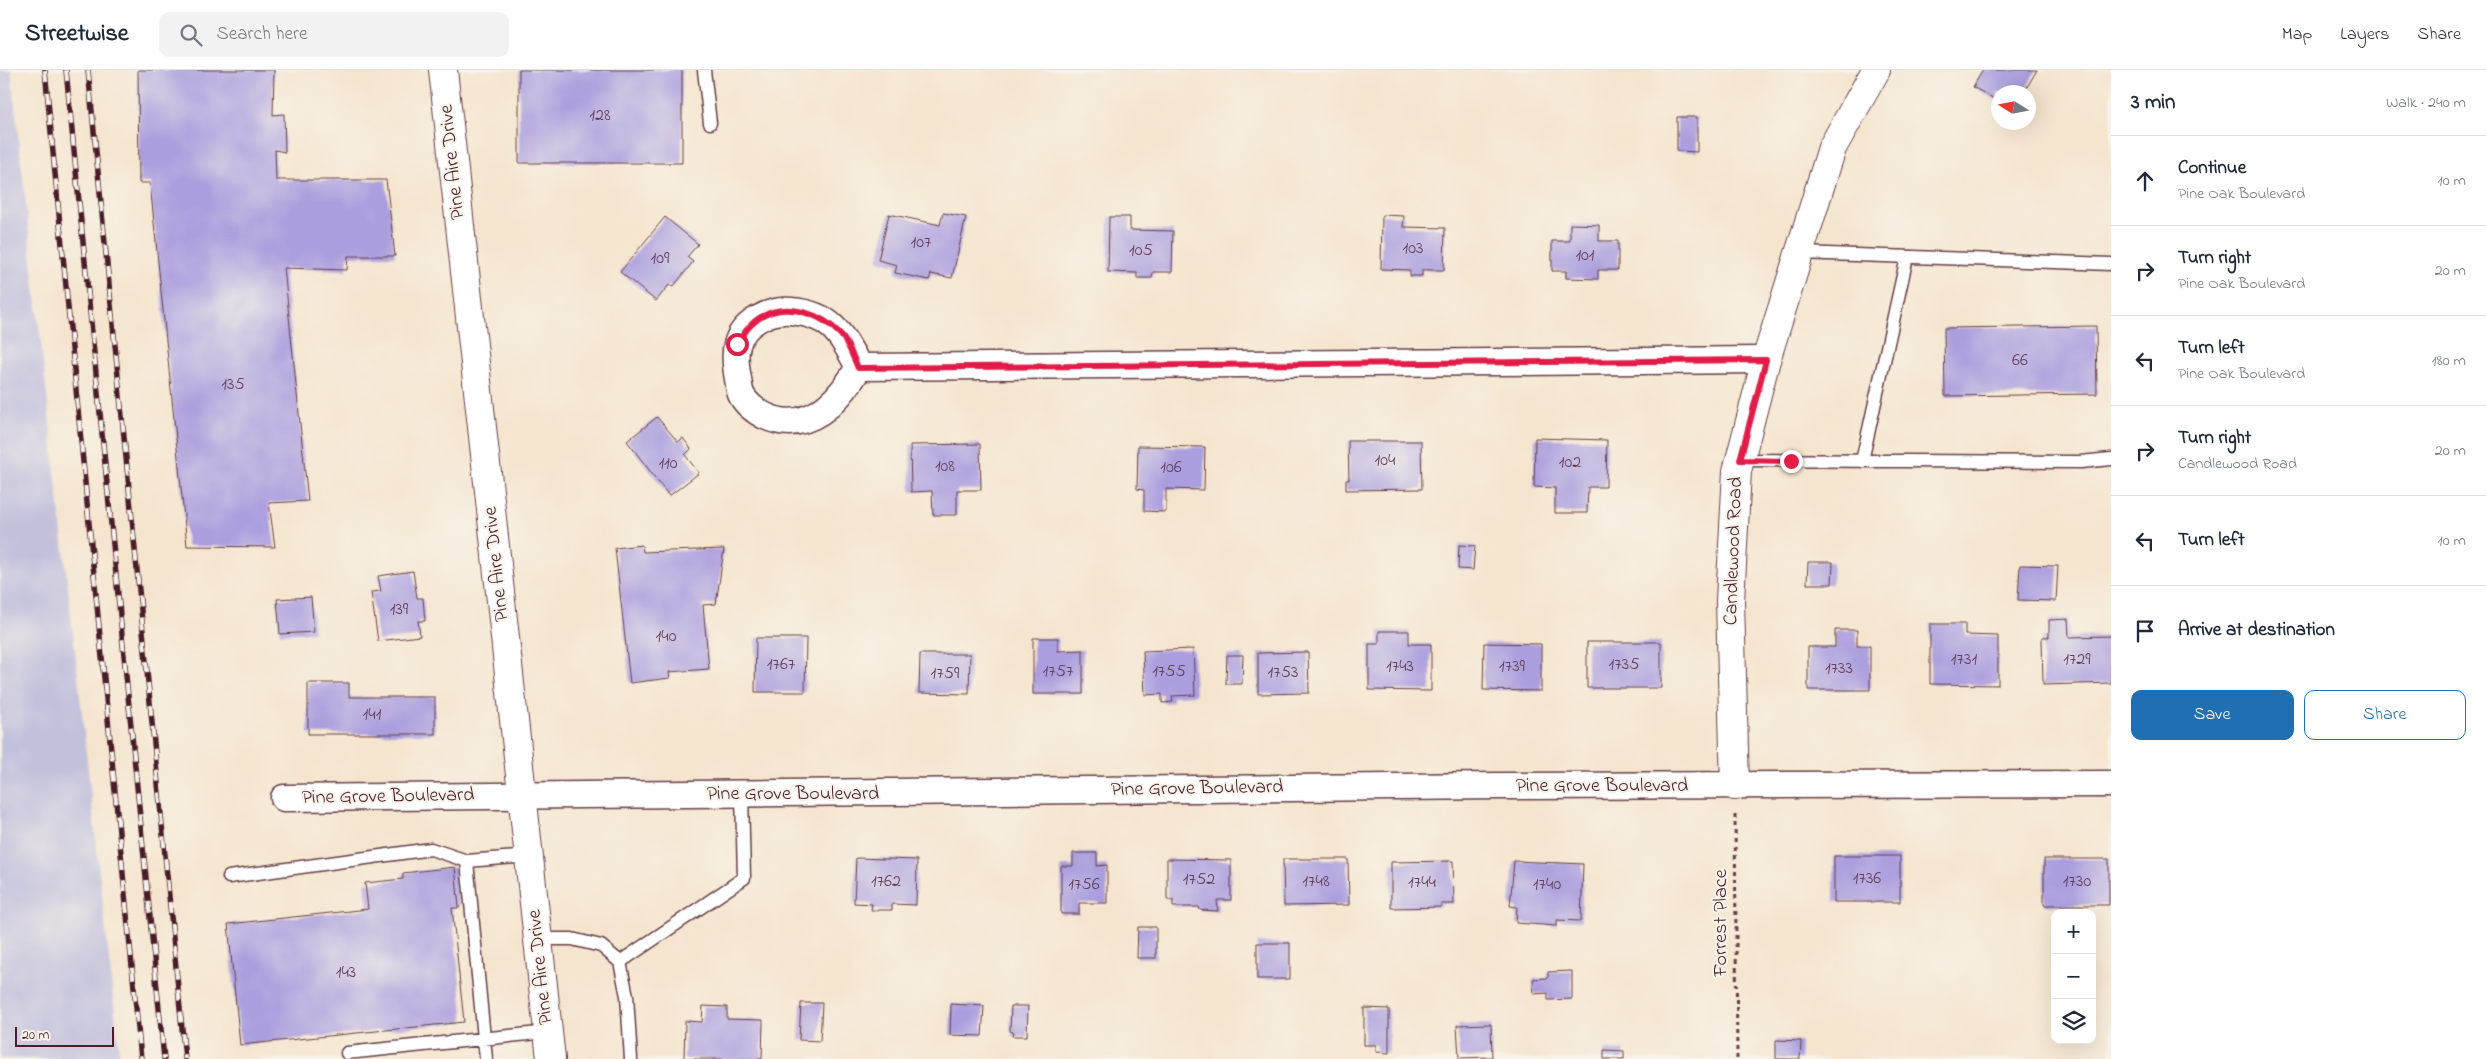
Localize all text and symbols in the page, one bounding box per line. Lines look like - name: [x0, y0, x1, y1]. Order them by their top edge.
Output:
- search box: [159, 12, 509, 57]
- text: Streetwise: [25, 17, 129, 52]
- icon: search: [177, 21, 205, 49]
- text: Search here: [217, 21, 308, 48]
- text: Map: [2282, 22, 2312, 48]
- text: Layers: [2340, 22, 2390, 48]
- text: Share: [2418, 22, 2461, 48]
- north arrow: [1991, 85, 2036, 130]
- text: 3 min: [2131, 88, 2175, 118]
- text: Walk · 240 m: [2386, 91, 2466, 115]
- street label: Pine Aire Drive: [433, 103, 473, 221]
- house number: 128: [589, 103, 611, 129]
- text: Continue: [2178, 155, 2246, 182]
- icon: ahead: [2131, 167, 2159, 195]
- text: 10 m: [2438, 169, 2466, 193]
- text: Pine Oak Boulevard: [2178, 182, 2305, 206]
- house number: 107: [911, 230, 932, 256]
- house number: 103: [1403, 236, 1423, 262]
- house number: 105: [1129, 238, 1153, 264]
- house number: 101: [1575, 243, 1595, 269]
- text: Turn right: [2178, 245, 2251, 272]
- house number: 109: [651, 246, 670, 272]
- icon: right: [2131, 257, 2159, 285]
- text: 20 m: [2435, 259, 2466, 283]
- text: Pine Oak Boulevard: [2178, 272, 2305, 296]
- route start: [726, 333, 749, 356]
- text: Turn left: [2178, 335, 2245, 362]
- icon: left: [2131, 347, 2159, 375]
- house number: 66: [2012, 348, 2028, 374]
- text: 180 m: [2432, 349, 2466, 373]
- text: Pine Oak Boulevard: [2178, 362, 2305, 386]
- house number: 135: [221, 372, 245, 398]
- text: Turn right: [2178, 425, 2251, 452]
- icon: right: [2131, 437, 2159, 465]
- text: 20 m: [2435, 439, 2466, 463]
- house number: 104: [1375, 448, 1396, 474]
- house number: 102: [1559, 450, 1581, 476]
- route end: [1780, 450, 1803, 473]
- house number: 110: [658, 451, 678, 477]
- text: Candlewood Road: [2178, 452, 2297, 476]
- house number: 108: [935, 454, 955, 480]
- house number: 106: [1160, 455, 1182, 481]
- street label: Candlewood Road: [1717, 476, 1751, 626]
- street label: Pine Aire Drive: [477, 505, 517, 623]
- icon: left: [2131, 527, 2159, 555]
- text: Turn left: [2178, 527, 2245, 554]
- text: 10 m: [2438, 529, 2466, 553]
- house number: 139: [390, 597, 409, 623]
- icon: arrive: [2131, 617, 2159, 645]
- text: Arrive at destination: [2178, 617, 2335, 644]
- house number: 140: [656, 624, 677, 650]
- house number: 1731: [1951, 647, 1977, 673]
- house number: 1729: [2063, 647, 2091, 673]
- house number: 1767: [767, 652, 796, 678]
- house number: 1735: [1609, 652, 1639, 678]
- house number: 1743: [1386, 654, 1414, 680]
- house number: 1739: [1499, 654, 1526, 680]
- house number: 1733: [1825, 656, 1853, 682]
- house number: 1757: [1043, 659, 1074, 685]
- house number: 1755: [1152, 659, 1186, 685]
- house number: 1753: [1268, 660, 1298, 686]
- house number: 1759: [931, 661, 960, 687]
- button: Save: [2131, 690, 2294, 740]
- button: Share: [2304, 690, 2466, 740]
- house number: 141: [363, 702, 382, 728]
- street label: Pine Grove Boulevard: [1516, 772, 1688, 801]
- street label: Pine Grove Boulevard: [1110, 773, 1284, 805]
- street label: Pine Grove Boulevard: [707, 780, 879, 809]
- street label: Pine Grove Boulevard: [301, 781, 475, 813]
- house number: 1736: [1853, 866, 1881, 892]
- house number: 1752: [1183, 867, 1215, 893]
- house number: 1762: [871, 869, 901, 895]
- house number: 1748: [1302, 869, 1330, 895]
- street label: Forrest Place: [1707, 869, 1736, 978]
- house number: 1730: [2063, 869, 2091, 895]
- house number: 1744: [1408, 870, 1437, 896]
- house number: 1756: [1068, 872, 1100, 898]
- house number: 1740: [1533, 872, 1561, 898]
- street label: Pine Aire Drive: [521, 908, 561, 1026]
- map controls: [2051, 909, 2096, 1044]
- button: +: [2051, 909, 2096, 954]
- button: −: [2051, 954, 2096, 999]
- house number: 143: [336, 960, 356, 986]
- button: layers: [2051, 999, 2096, 1044]
- scale bar: [15, 1024, 114, 1047]
- text: 20 m: [22, 1025, 49, 1046]

